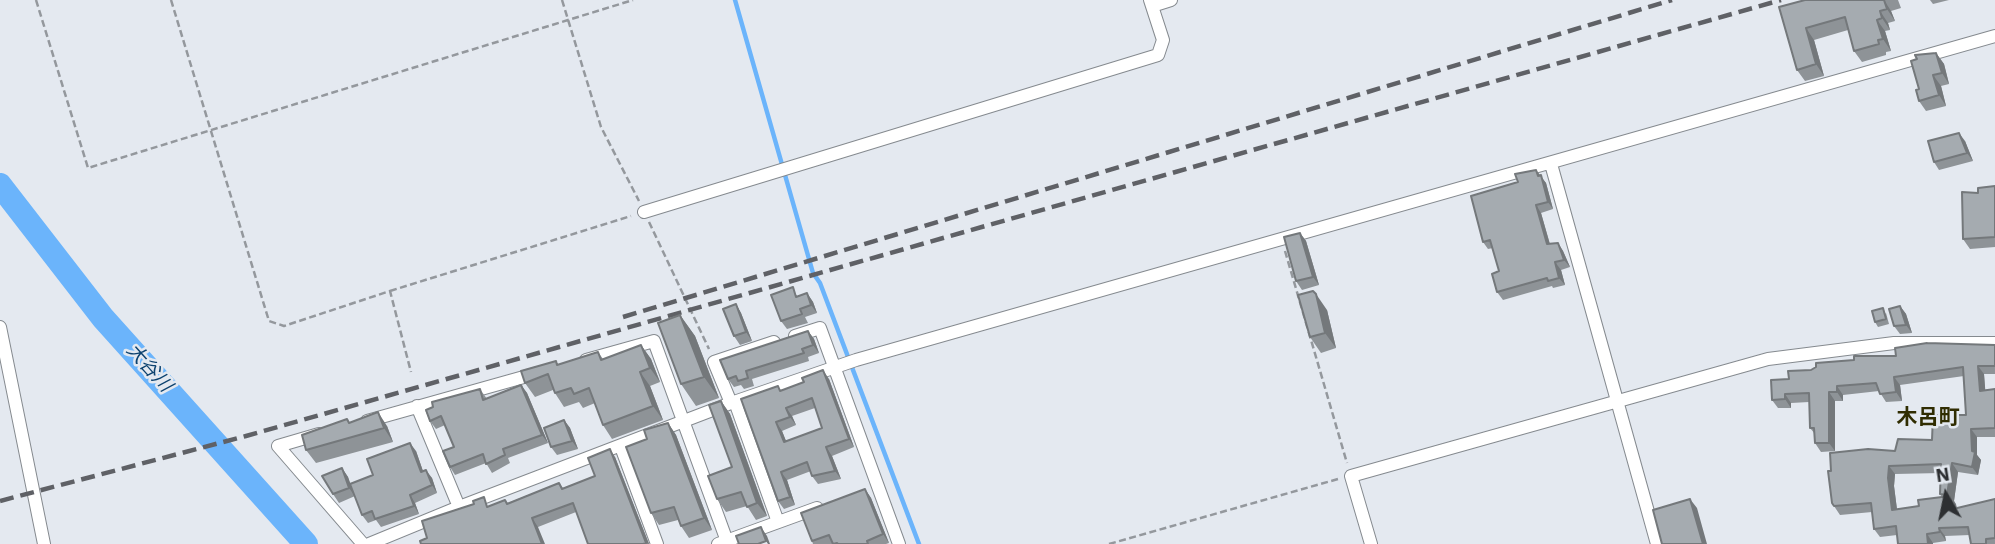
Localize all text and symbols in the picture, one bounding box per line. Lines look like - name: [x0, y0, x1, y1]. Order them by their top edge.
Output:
- water label: 大谷川: [121, 339, 177, 397]
- district label: 木呂町: [1897, 405, 1959, 431]
- north arrow: [1911, 460, 1981, 530]
- text: N: [1934, 461, 1951, 487]

